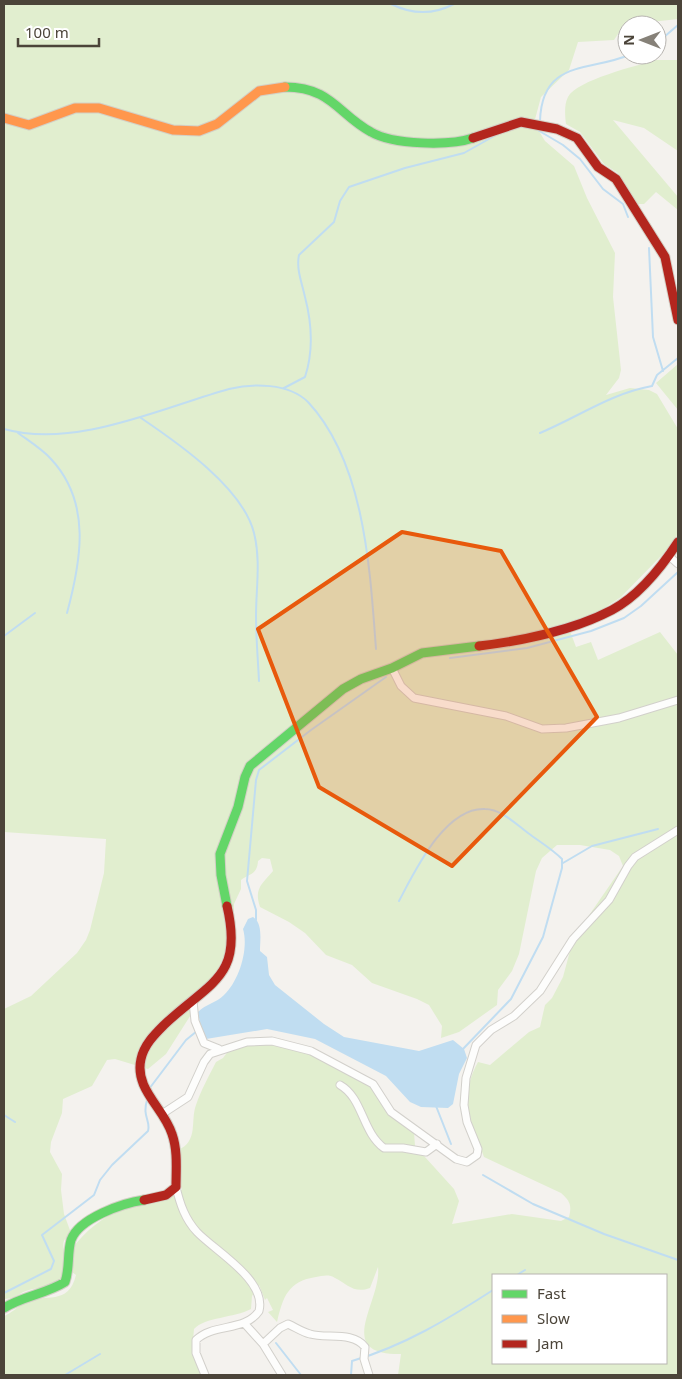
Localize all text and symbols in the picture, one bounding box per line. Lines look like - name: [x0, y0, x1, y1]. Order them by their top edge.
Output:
- scale bar: [18, 15, 99, 47]
- north arrow: [617, 15, 667, 65]
- text: 100 m: [25, 22, 69, 42]
- text: N: [619, 34, 638, 46]
- legend: [492, 1274, 667, 1364]
- text: Fast: [537, 1283, 566, 1303]
- text: Slow: [537, 1308, 570, 1328]
- text: Jam: [535, 1333, 564, 1353]

